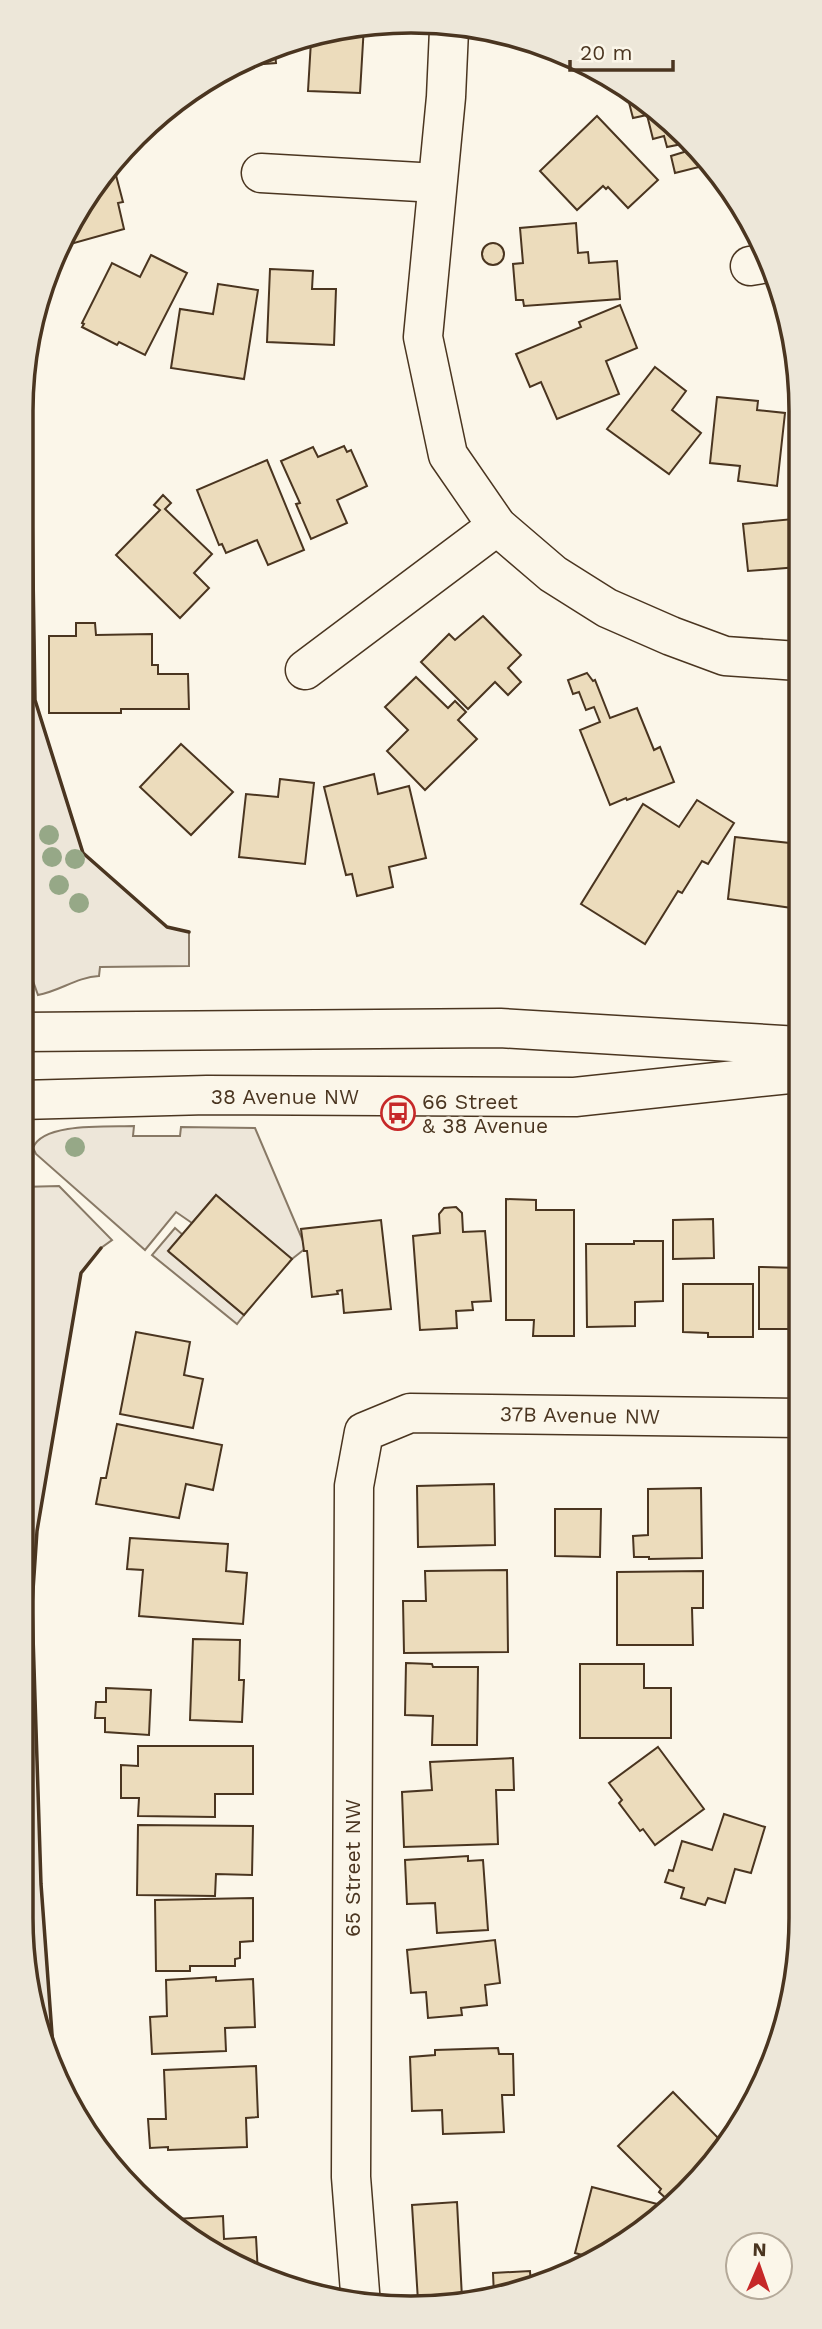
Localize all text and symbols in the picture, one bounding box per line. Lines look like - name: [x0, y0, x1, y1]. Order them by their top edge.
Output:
- scale bar: [570, 28, 673, 72]
- text: 20 m: [580, 40, 632, 65]
- street label: 38 Avenue NW: [211, 1084, 359, 1109]
- place label: 66 Street & 38 Avenue: [422, 1089, 548, 1138]
- bus stop icon: 66 Street & 38 Avenue: [379, 1094, 417, 1132]
- street label: 37B Avenue NW: [500, 1401, 660, 1429]
- street label: 65 Street NW: [340, 1799, 365, 1937]
- north arrow: [724, 2231, 794, 2301]
- text: N: [752, 2238, 767, 2261]

